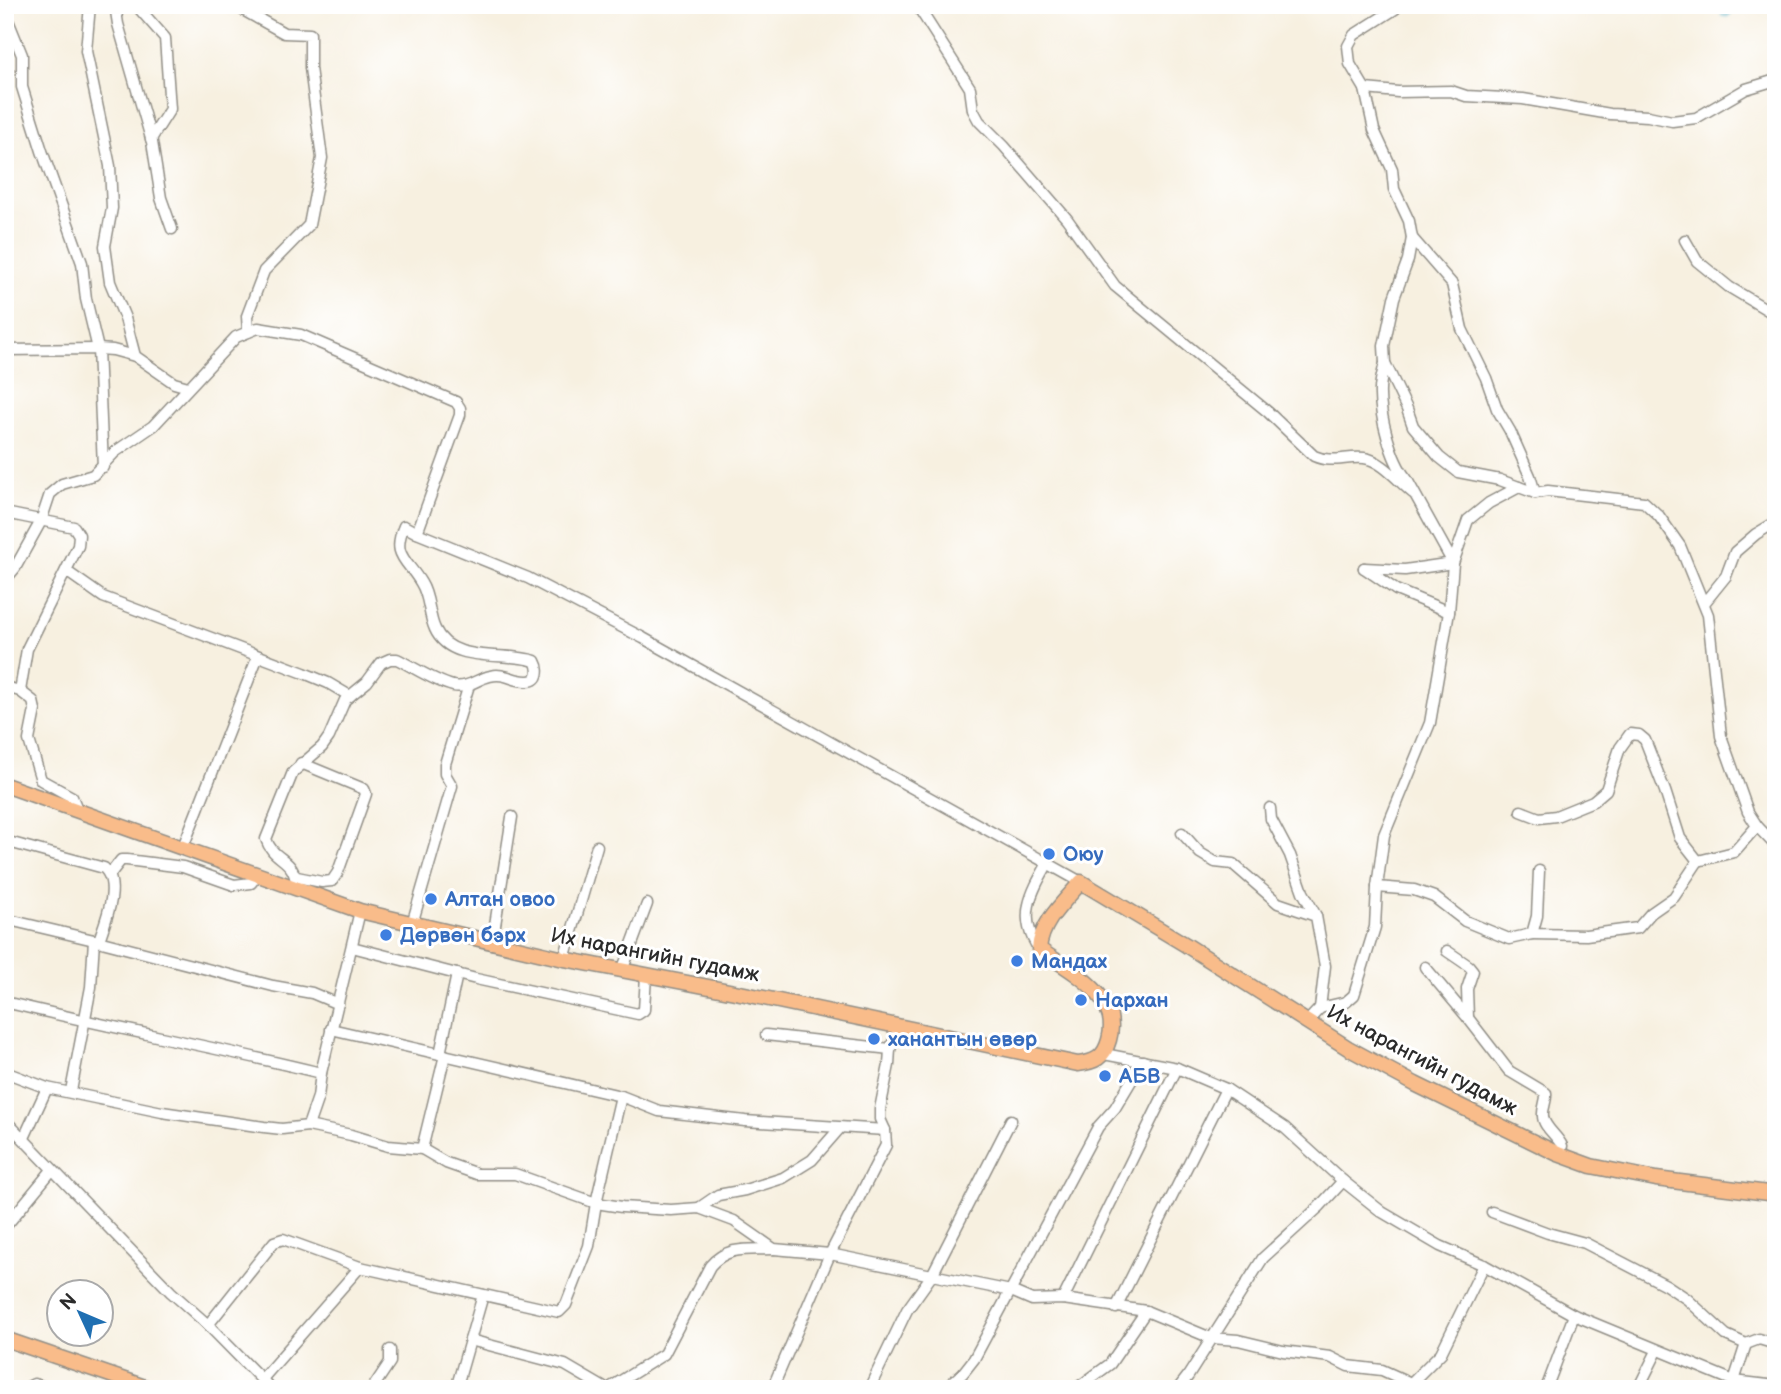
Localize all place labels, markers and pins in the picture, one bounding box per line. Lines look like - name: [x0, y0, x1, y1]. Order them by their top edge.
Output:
- place label: Оюу: [1063, 842, 1104, 867]
- marker: Оюу: [1041, 846, 1057, 862]
- place label: Алтан овоо: [444, 887, 555, 912]
- marker: Алтан овоо: [423, 891, 439, 907]
- place label: Дөрвөн бэрх: [400, 923, 526, 948]
- marker: Дөрвөн бэрх: [378, 927, 394, 943]
- place label: Мандах: [1031, 949, 1107, 974]
- marker: Мандах: [1009, 953, 1025, 969]
- place label: Нархан: [1095, 988, 1169, 1013]
- marker: Нархан: [1073, 992, 1089, 1008]
- place label: ханантын өвөр: [888, 1027, 1038, 1052]
- marker: ханантын өвөр: [866, 1031, 882, 1047]
- place label: АБВ: [1118, 1064, 1160, 1089]
- marker: АБВ: [1097, 1068, 1113, 1084]

